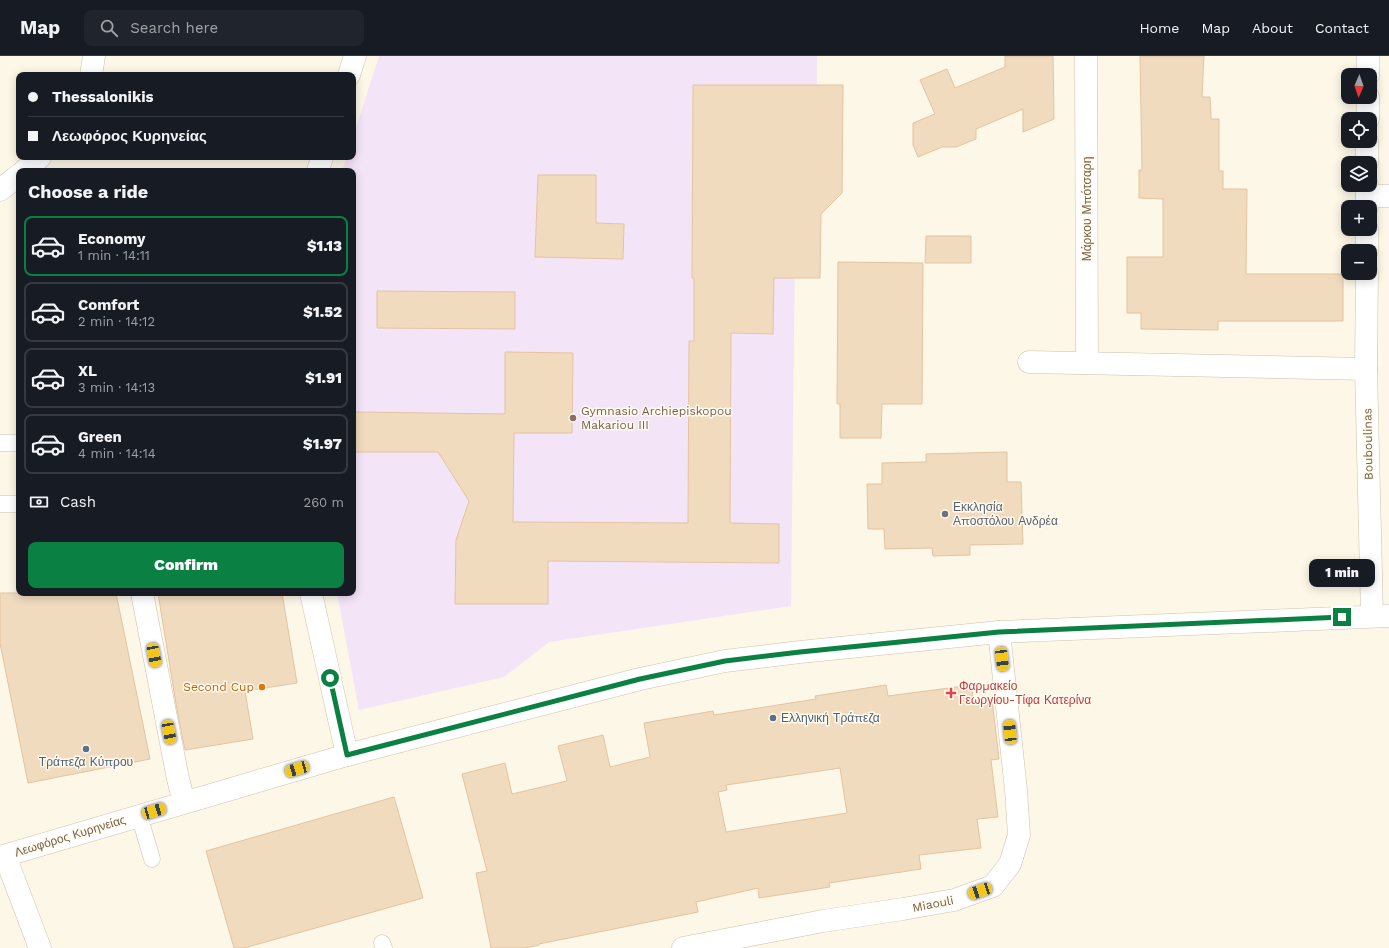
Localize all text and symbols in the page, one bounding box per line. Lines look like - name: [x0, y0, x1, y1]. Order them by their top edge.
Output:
- search box: [84, 10, 364, 46]
- text: Map: [20, 16, 60, 39]
- icon: search: [98, 17, 120, 39]
- text: Search here: [130, 19, 218, 37]
- text: Home: [1139, 20, 1179, 36]
- text: Map: [1201, 20, 1230, 36]
- text: About: [1252, 20, 1293, 36]
- text: Contact: [1315, 20, 1369, 36]
- north arrow: [1341, 68, 1377, 104]
- map controls: [1341, 68, 1377, 280]
- text: Thessalonikis: [52, 88, 154, 106]
- button: locate: [1341, 112, 1377, 148]
- text: Λεωφόρος Κυρηνείας: [52, 127, 207, 145]
- button: layers: [1341, 156, 1377, 192]
- street label: Μάρκου Μπότσαρη: [1080, 157, 1094, 261]
- text: Choose a ride: [28, 181, 148, 202]
- button: +: [1341, 200, 1377, 236]
- icon: car: [30, 228, 66, 264]
- text: Economy: [78, 230, 145, 248]
- text: $1.13: [307, 237, 342, 255]
- button: −: [1341, 244, 1377, 280]
- text: 1 min · 14:11: [78, 248, 150, 263]
- icon: car: [30, 294, 66, 330]
- text: Comfort: [78, 296, 139, 314]
- text: $1.52: [303, 303, 342, 321]
- text: 2 min · 14:12: [78, 314, 155, 329]
- icon: car: [30, 360, 66, 396]
- text: XL: [78, 362, 97, 380]
- text: $1.91: [305, 369, 342, 387]
- text: 3 min · 14:13: [78, 380, 155, 395]
- place label: Gymnasio Archiepiskopou Makariou III: [581, 404, 732, 432]
- street label: Bouboulinas: [1360, 408, 1376, 480]
- marker: Gymnasio Archiepiskopou Makariou III: [568, 413, 578, 423]
- icon: car: [30, 426, 66, 462]
- text: Green: [78, 428, 122, 446]
- text: $1.97: [303, 435, 342, 453]
- text: 4 min · 14:14: [78, 446, 156, 461]
- icon: cash: [28, 491, 50, 513]
- text: Cash: [60, 493, 96, 511]
- text: 260 m: [304, 495, 344, 510]
- place label: Εκκλησία Αποστόλου Ανδρέα: [953, 500, 1058, 528]
- marker: Εκκλησία Αποστόλου Ανδρέα: [940, 509, 950, 519]
- button: Confirm: [28, 542, 344, 588]
- callout: 1 min: [1309, 559, 1375, 587]
- text: 1 min: [1325, 565, 1359, 580]
- route end: [1333, 608, 1351, 626]
- car: [146, 642, 162, 668]
- car: [995, 646, 1009, 672]
- route start: [321, 669, 339, 687]
- place label: Φαρμακείο Γεωργίου-Τίφα Κατερίνα: [959, 679, 1091, 707]
- place label: Second Cup: [183, 680, 254, 694]
- marker: Second Cup: [257, 682, 267, 692]
- marker: Φαρμακείο Γεωργίου-Τίφα Κατερίνα: [946, 688, 956, 698]
- place label: Ελληνική Τράπεζα: [781, 711, 880, 725]
- marker: Ελληνική Τράπεζα: [768, 713, 778, 723]
- car: [161, 719, 177, 745]
- car: [1003, 719, 1017, 745]
- marker: Τράπεζα Κύπρου: [81, 744, 91, 754]
- place label: Τράπεζα Κύπρου: [39, 755, 133, 769]
- car: [284, 760, 310, 778]
- car: [141, 802, 167, 820]
- street label: Λεωφόρος Κυρηνείας: [13, 812, 127, 860]
- car: [967, 881, 993, 901]
- street label: Miaouli: [911, 893, 955, 915]

